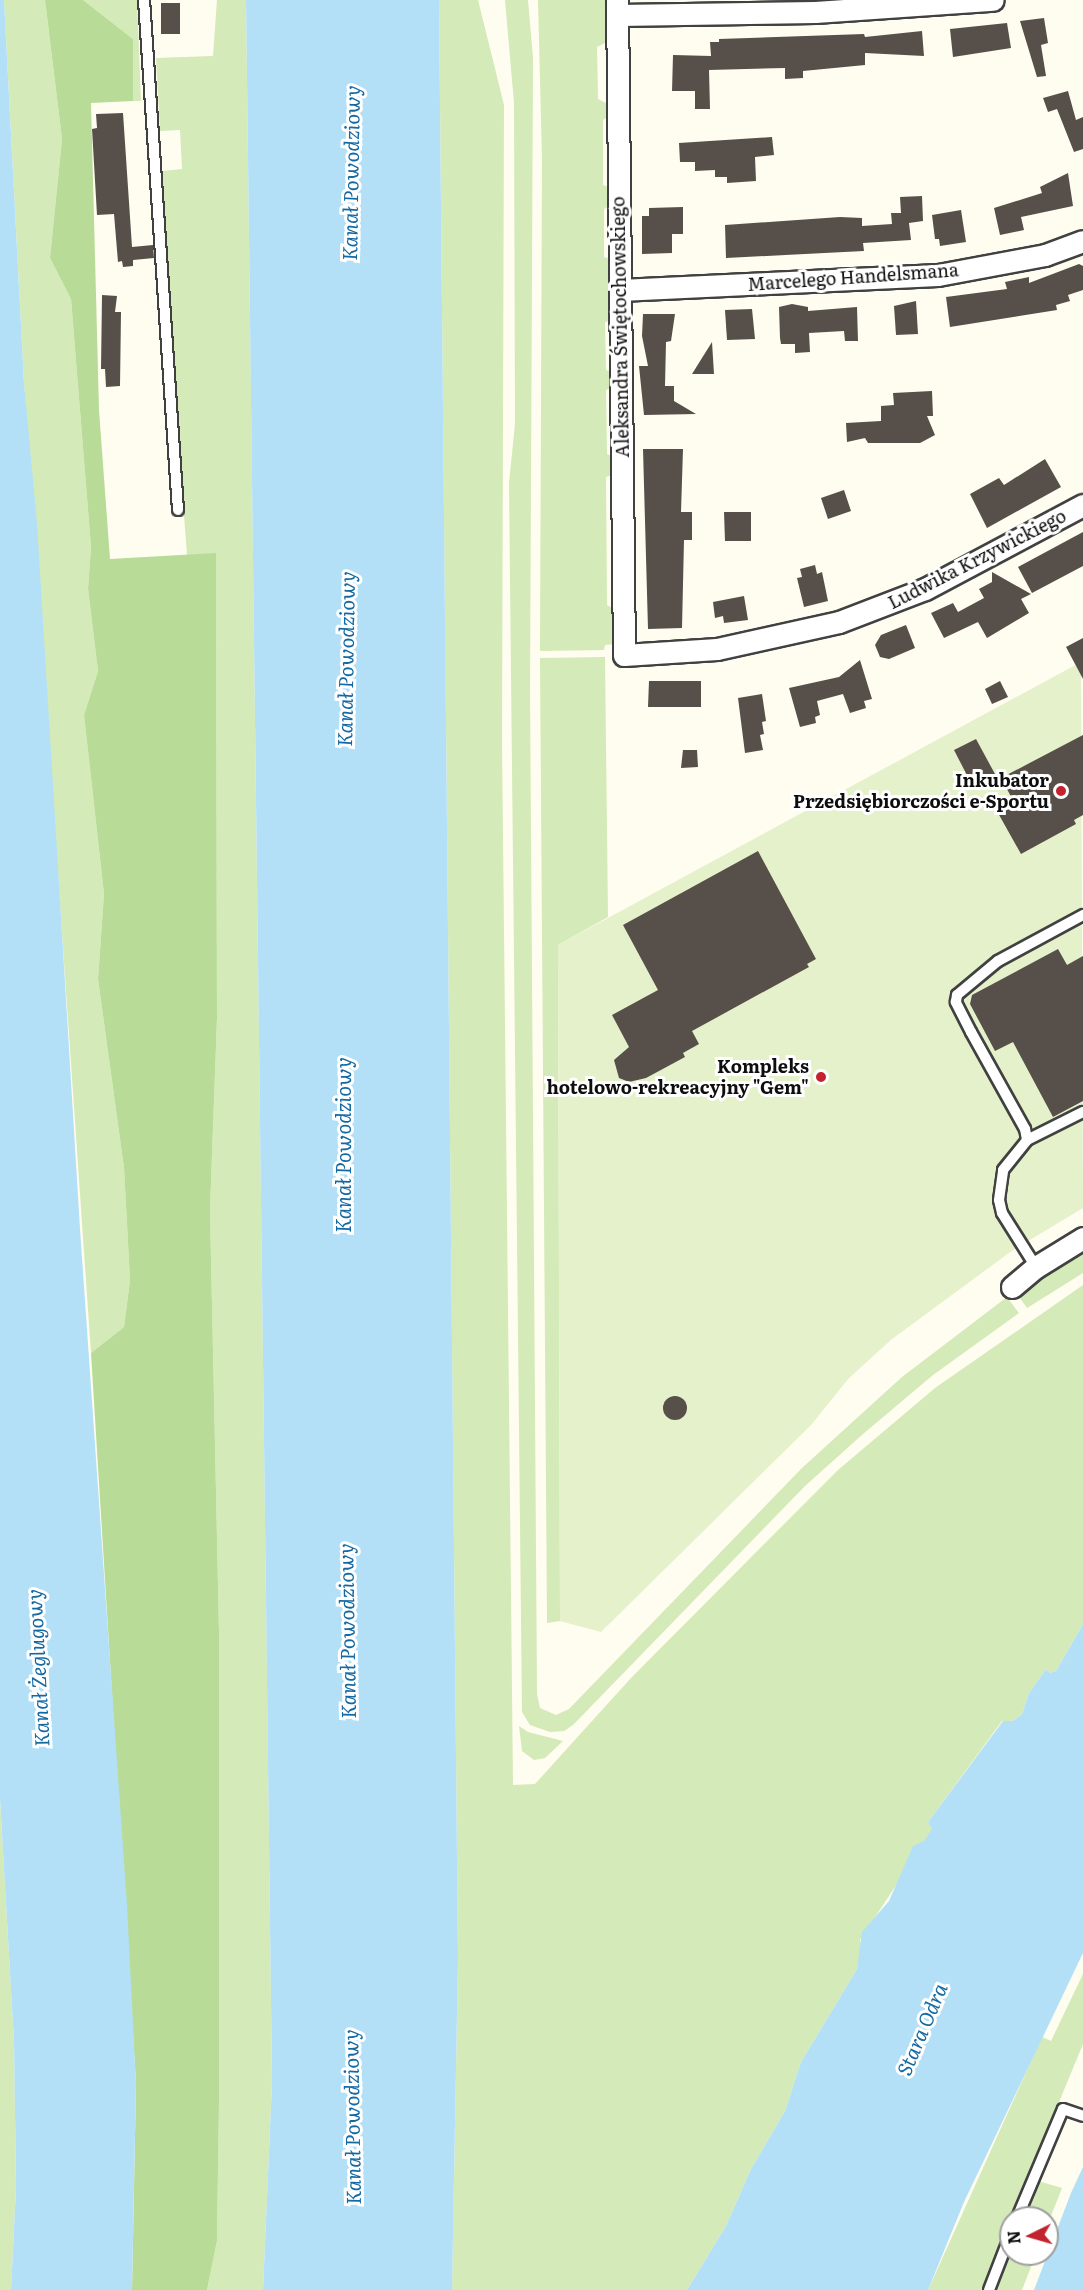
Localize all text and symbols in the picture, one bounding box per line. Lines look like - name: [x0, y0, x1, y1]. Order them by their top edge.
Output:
- water label: Kanał Powodziowy: [336, 85, 364, 261]
- street label: Aleksandra Świętochowskiego: [607, 196, 633, 458]
- street label: Marcelego Handelsmana: [747, 259, 959, 295]
- street label: Ludwika Krzywickiego: [884, 505, 1070, 613]
- water label: Kanał Powodziowy: [331, 571, 359, 747]
- place label: Inkubator Przedsiębiorczości e-Sportu: [793, 770, 1049, 812]
- marker: Inkubator Przedsiębiorczości e-Sportu: [1054, 784, 1068, 798]
- place label: Kompleks hotelowo-rekreacyjny "Gem": [546, 1056, 809, 1098]
- water label: Kanał Powodziowy: [330, 1057, 354, 1233]
- marker: Kompleks hotelowo-rekreacyjny "Gem": [814, 1070, 828, 1084]
- water label: Kanał Powodziowy: [332, 1543, 360, 1719]
- water label: Kanał Żeglugowy: [21, 1589, 53, 1747]
- water label: Stara Odra: [891, 1979, 951, 2079]
- water label: Kanał Powodziowy: [337, 2029, 365, 2205]
- north arrow: [999, 2206, 1059, 2266]
- text: N: [1001, 2230, 1026, 2245]

